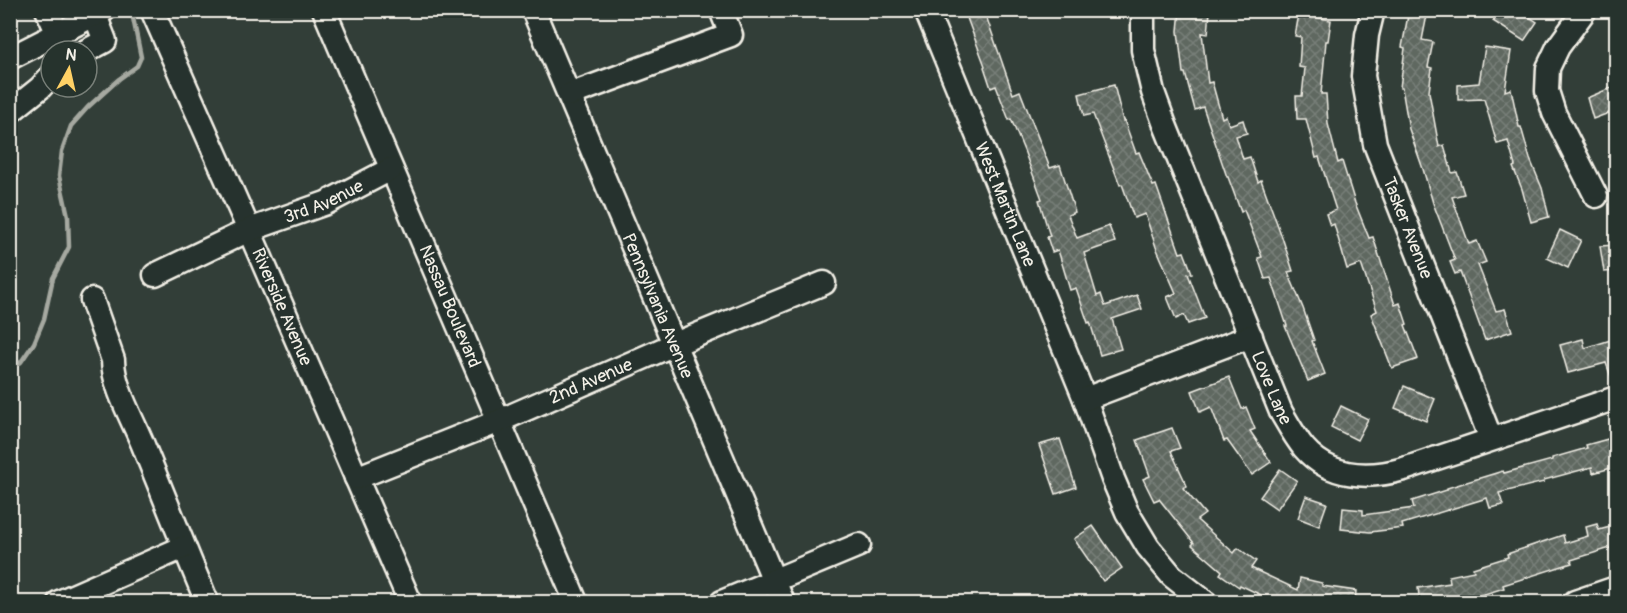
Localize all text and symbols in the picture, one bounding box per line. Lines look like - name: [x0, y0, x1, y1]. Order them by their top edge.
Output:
- north arrow: [39, 39, 99, 99]
- text: N: [64, 44, 78, 66]
- street label: West Martin Lane: [970, 139, 1041, 270]
- street label: 3rd Avenue: [281, 174, 367, 228]
- street label: Tasker Avenue: [1378, 174, 1438, 282]
- street label: Pennsylvania Avenue: [617, 230, 699, 382]
- street label: Nassau Boulevard: [414, 241, 486, 371]
- street label: Riverside Avenue: [247, 244, 318, 369]
- street label: Love Lane: [1246, 348, 1298, 429]
- street label: 2nd Avenue: [546, 353, 636, 409]

